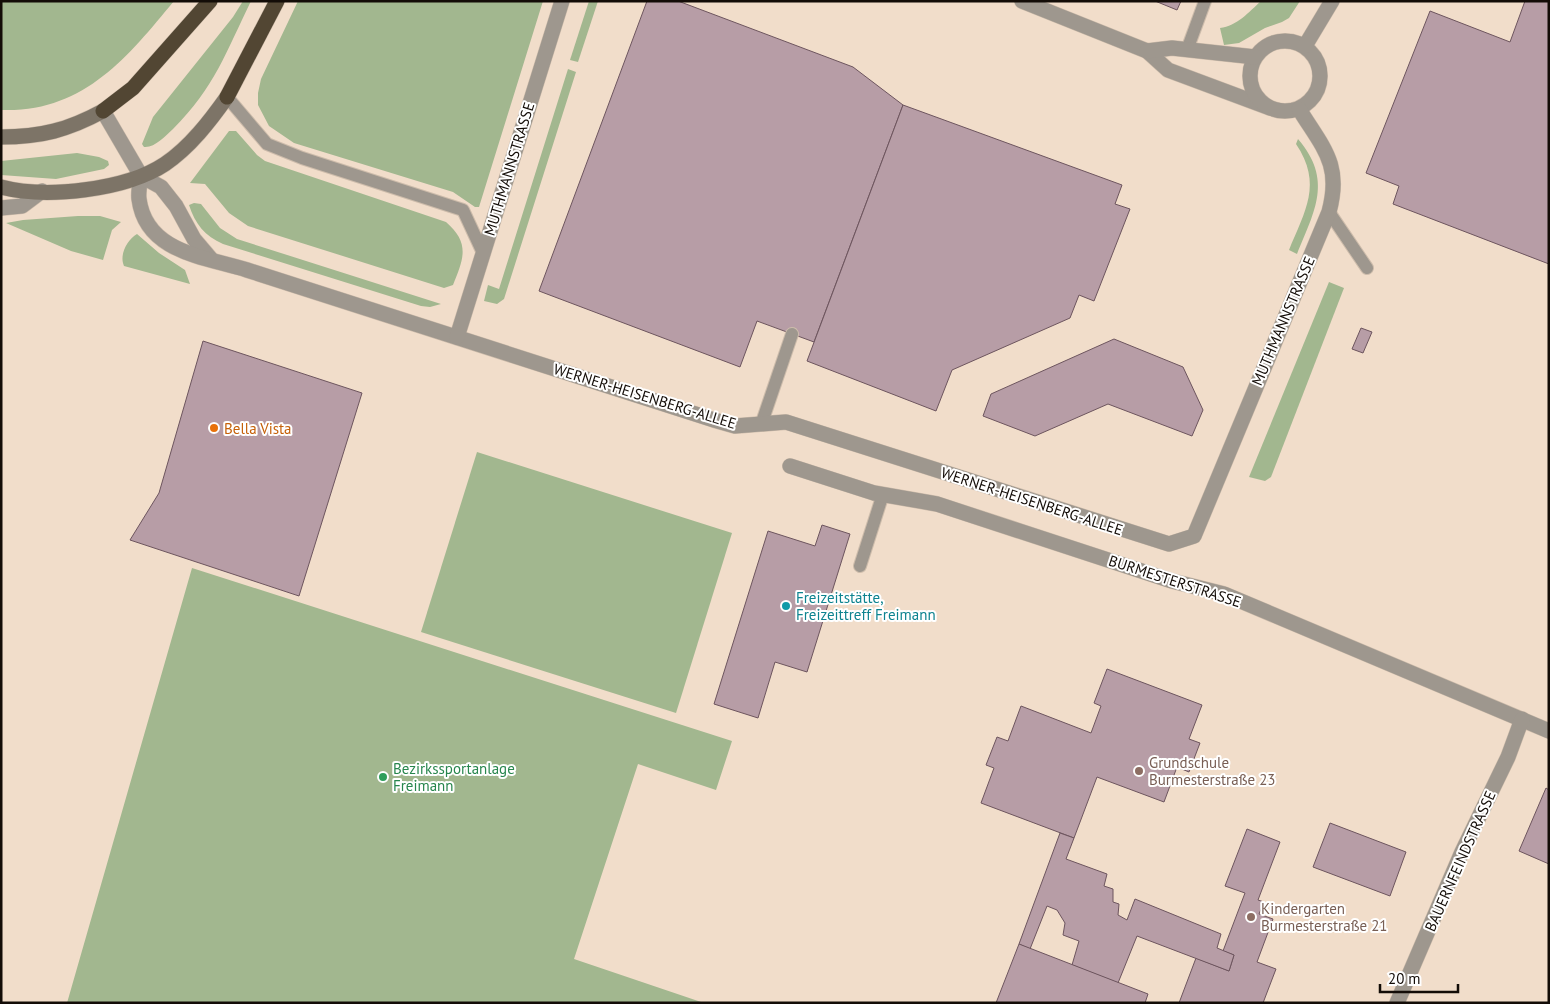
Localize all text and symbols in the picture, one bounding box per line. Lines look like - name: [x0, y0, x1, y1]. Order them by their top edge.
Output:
- street label: MUTHMANNSTRASSE: [480, 100, 538, 238]
- street label: MUTHMANNSTRASSE: [1247, 254, 1319, 388]
- street label: WERNER-HEISENBERG-ALLEE: [551, 359, 739, 433]
- place label: Bella Vista: [224, 419, 292, 438]
- marker: Bella Vista: [208, 422, 220, 434]
- street label: WERNER-HEISENBERG-ALLEE: [939, 463, 1125, 539]
- street label: BURMESTERSTRASSE: [1106, 551, 1244, 611]
- place label: Freizeitstätte, Freizeittreff Freimann: [796, 588, 936, 624]
- marker: Freizeitstätte, Freizeittreff Freimann: [780, 600, 792, 612]
- place label: Grundschule Burmesterstraße 23: [1149, 753, 1276, 789]
- place label: Bezirkssportanlage Freimann: [393, 759, 515, 795]
- marker: Grundschule Burmesterstraße 23: [1133, 765, 1145, 777]
- marker: Bezirkssportanlage Freimann: [377, 771, 389, 783]
- street label: BAUERNFEINDSTRASSE: [1420, 788, 1500, 934]
- place label: Kindergarten Burmesterstraße 21: [1261, 899, 1388, 935]
- marker: Kindergarten Burmesterstraße 21: [1245, 911, 1257, 923]
- scale bar: [1380, 962, 1458, 994]
- text: 20 m: [1388, 969, 1421, 988]

